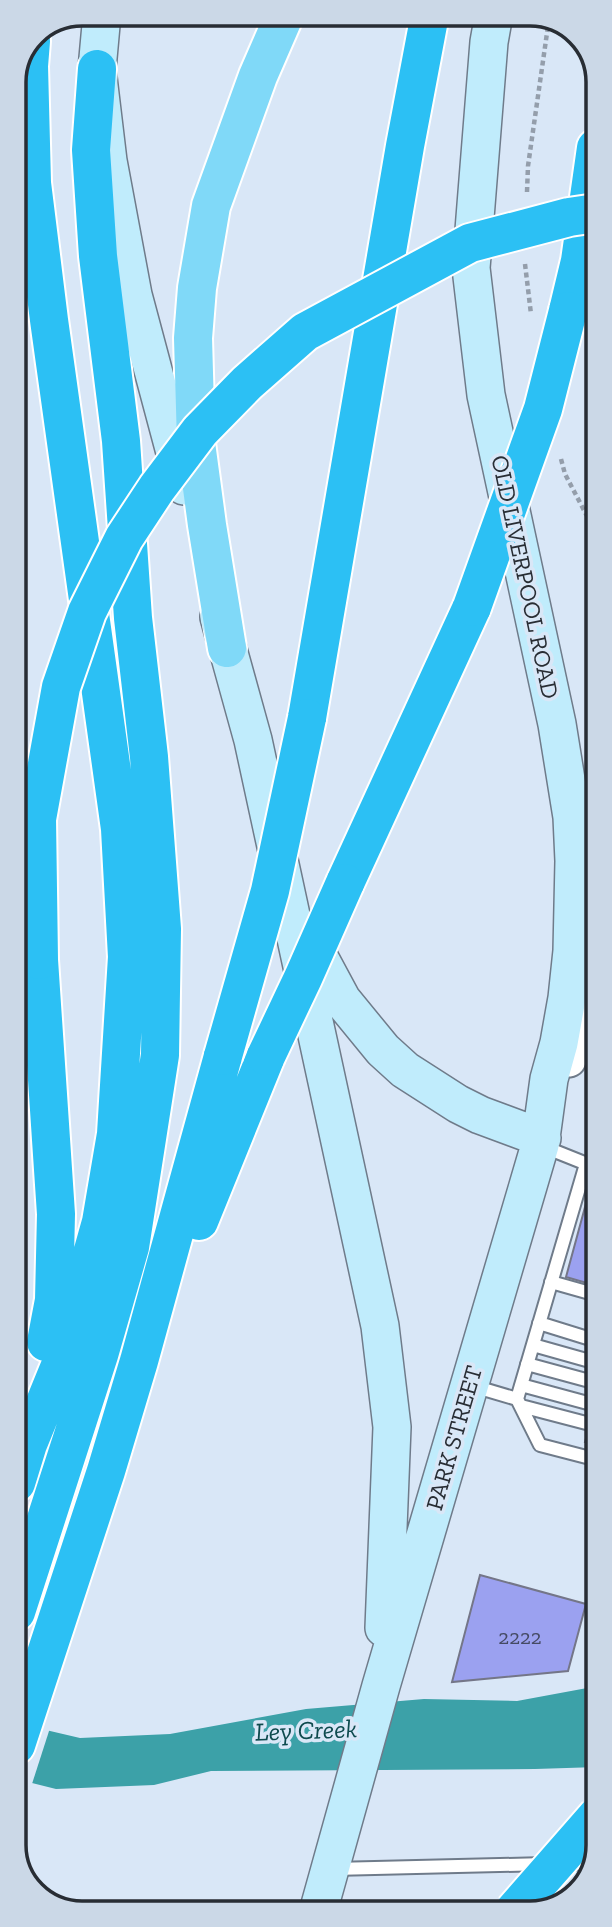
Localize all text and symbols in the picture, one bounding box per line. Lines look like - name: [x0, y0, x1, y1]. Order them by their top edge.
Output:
- street label: OLD LIVERPOOL ROAD: [486, 452, 565, 701]
- street label: PARK STREET: [419, 1362, 488, 1514]
- house number: 2222: [498, 1624, 542, 1649]
- water label: Ley Creek: [254, 1712, 358, 1748]

